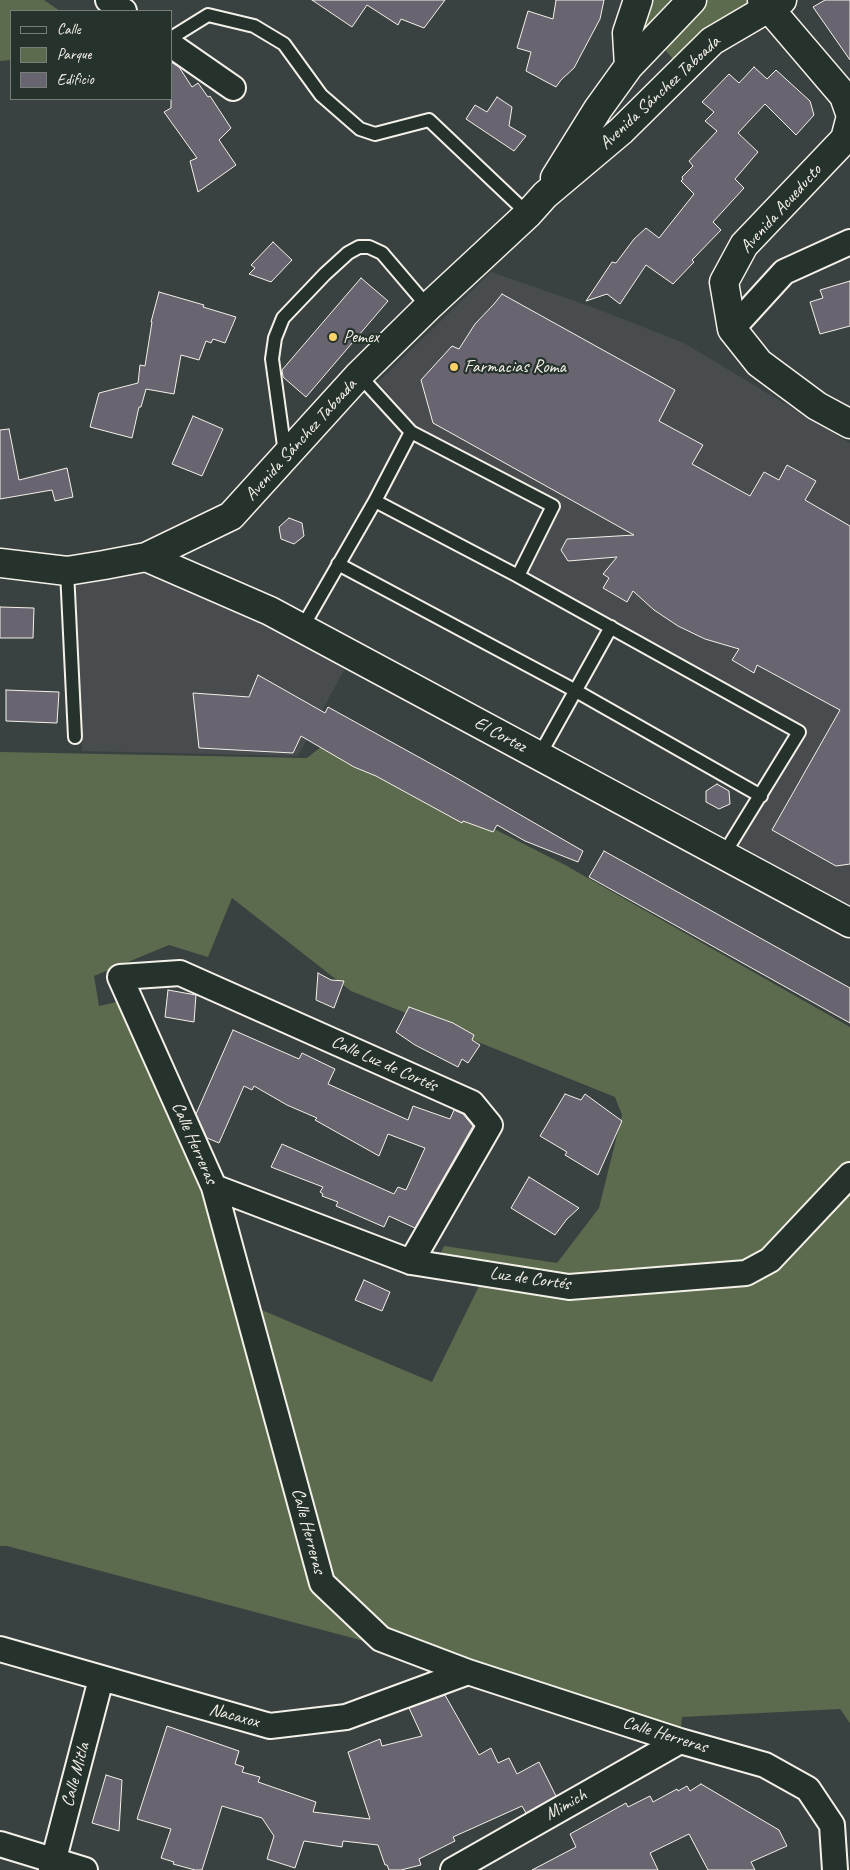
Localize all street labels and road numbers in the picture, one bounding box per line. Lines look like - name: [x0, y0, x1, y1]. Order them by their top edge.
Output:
- street label: Avenida Sánchez Taboada: [595, 32, 725, 154]
- street label: Avenida Acueducto: [736, 160, 826, 258]
- street label: Avenida Sánchez Taboada: [240, 374, 362, 506]
- street label: El Cortez: [470, 712, 530, 758]
- street label: Calle Luz de Cortés: [328, 1031, 440, 1097]
- street label: Calle Herreras: [166, 1099, 222, 1187]
- street label: Luz de Cortés: [489, 1263, 571, 1295]
- street label: Calle Herreras: [286, 1486, 330, 1576]
- street label: Nacaxox: [207, 1699, 261, 1733]
- street label: Calle Herreras: [620, 1712, 710, 1758]
- street label: Calle Mitla: [57, 1741, 95, 1809]
- street label: Mimich: [541, 1785, 591, 1825]

